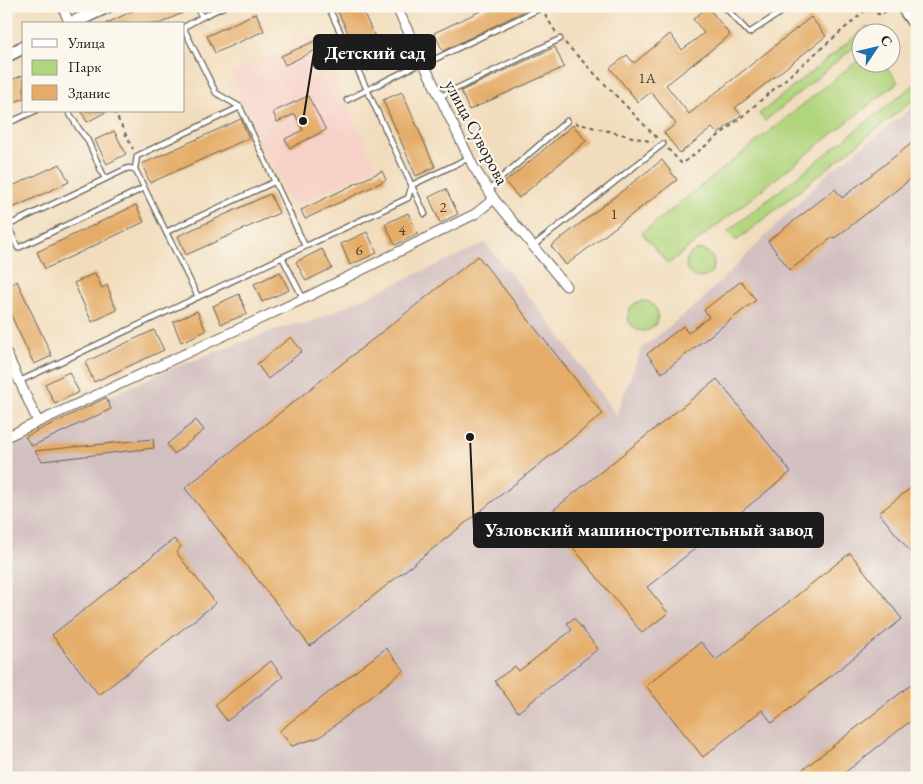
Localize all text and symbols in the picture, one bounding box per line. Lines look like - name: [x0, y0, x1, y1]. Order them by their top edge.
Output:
- legend: [22, 22, 185, 112]
- north arrow: [850, 22, 900, 72]
- text: С: [876, 31, 897, 50]
- text: Улица: [67, 33, 105, 52]
- callout: Детский сад: [314, 35, 435, 69]
- text: Детский сад: [324, 40, 426, 65]
- text: Парк: [68, 57, 101, 76]
- house number: 1А: [638, 68, 656, 87]
- street label: улица Суворова: [440, 75, 515, 189]
- text: Здание: [68, 83, 110, 102]
- house number: 2: [439, 197, 447, 216]
- house number: 1: [610, 204, 618, 223]
- house number: 4: [398, 220, 406, 239]
- house number: 6: [355, 240, 363, 259]
- callout: Узловский машиностроительный завод: [474, 513, 823, 547]
- text: Узловский машиностроительный завод: [484, 517, 813, 542]

